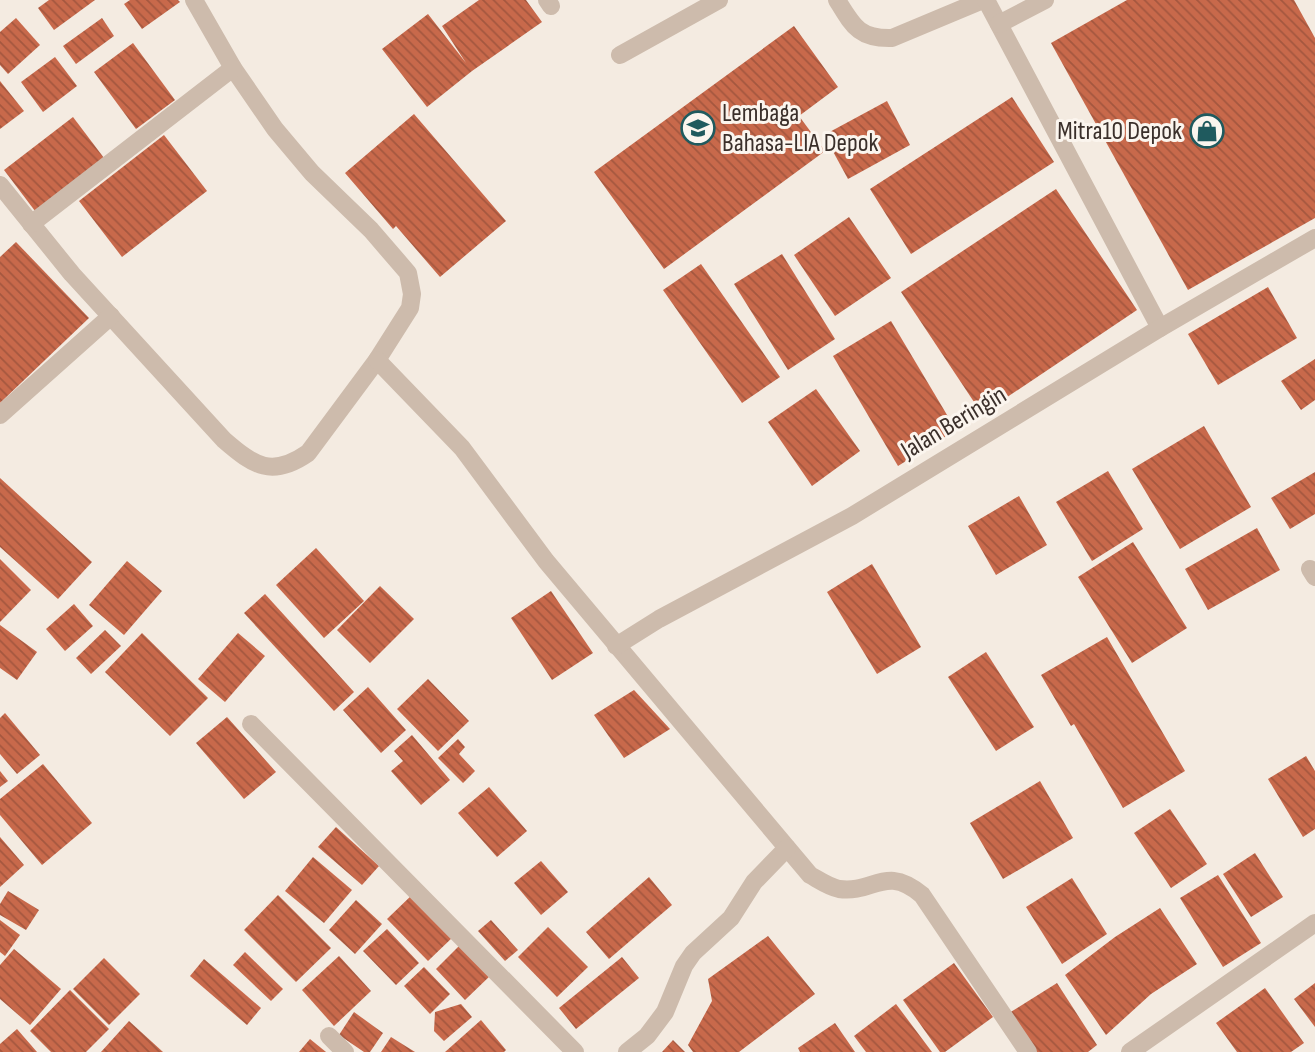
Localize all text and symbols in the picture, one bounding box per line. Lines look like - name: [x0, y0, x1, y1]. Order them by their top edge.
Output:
- place label: Lembaga Bahasa-LIA Depok: [722, 98, 879, 159]
- school or university icon: Lembaga Bahasa-LIA Depok: [679, 109, 717, 147]
- shop icon: Mitra10 Depok: [1188, 112, 1226, 150]
- place label: Mitra10 Depok: [1057, 116, 1182, 147]
- street label: Jalan Beringin: [895, 380, 1012, 467]

